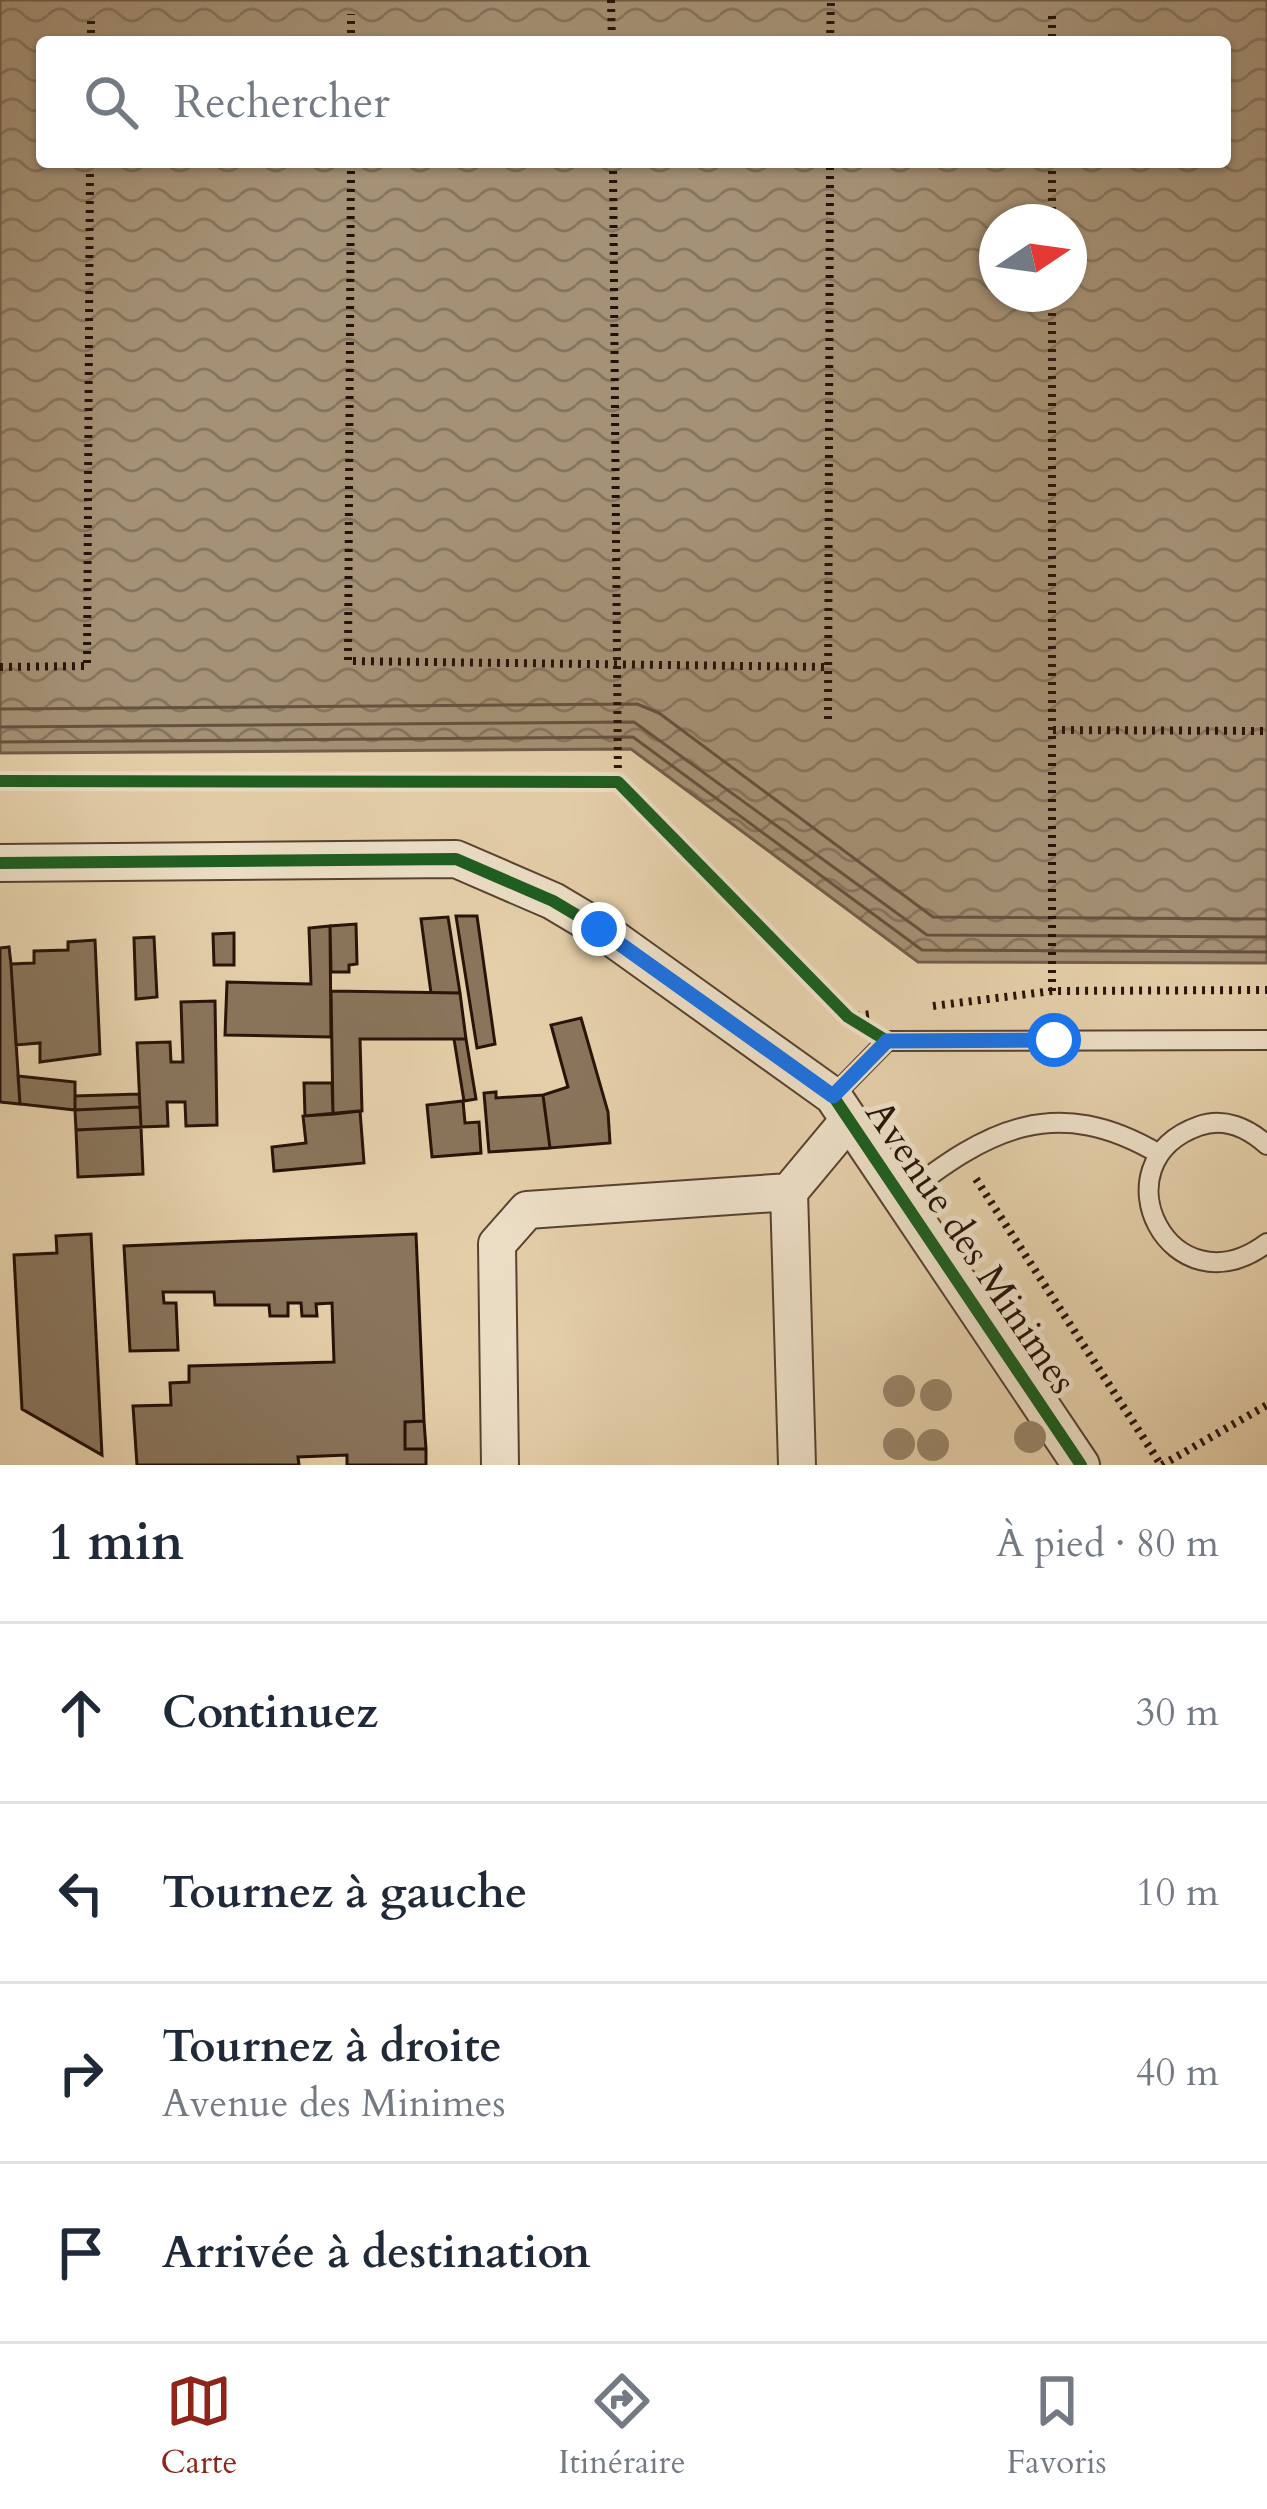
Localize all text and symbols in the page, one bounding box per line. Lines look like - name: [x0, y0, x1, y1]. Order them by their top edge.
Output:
- search box: [36, 36, 1231, 168]
- icon: search: [78, 69, 144, 135]
- text: Rechercher: [174, 72, 390, 133]
- north arrow: [979, 204, 1087, 312]
- route end: [572, 902, 626, 956]
- route start: [1027, 1013, 1081, 1067]
- street label: Avenue des Minimes: [853, 1090, 1089, 1404]
- text: 1 min: [48, 1508, 184, 1578]
- text: À pied · 80 m: [996, 1517, 1219, 1570]
- icon: ahead: [48, 1680, 114, 1746]
- text: Continuez: [162, 1682, 378, 1743]
- text: 30 m: [1136, 1686, 1219, 1739]
- icon: left: [48, 1860, 114, 1926]
- text: Tournez à gauche: [162, 1862, 527, 1923]
- text: 10 m: [1136, 1866, 1219, 1919]
- text: Tournez à droite: [162, 2016, 502, 2077]
- icon: right: [48, 2040, 114, 2106]
- text: 40 m: [1136, 2046, 1219, 2099]
- text: Avenue des Minimes: [162, 2077, 506, 2130]
- icon: arrive: [48, 2220, 114, 2286]
- text: Arrivée à destination: [162, 2222, 591, 2283]
- tab: Carte: [160, 2368, 237, 2485]
- tab: Itinéraire: [558, 2368, 686, 2485]
- tab: Favoris: [1007, 2368, 1107, 2485]

